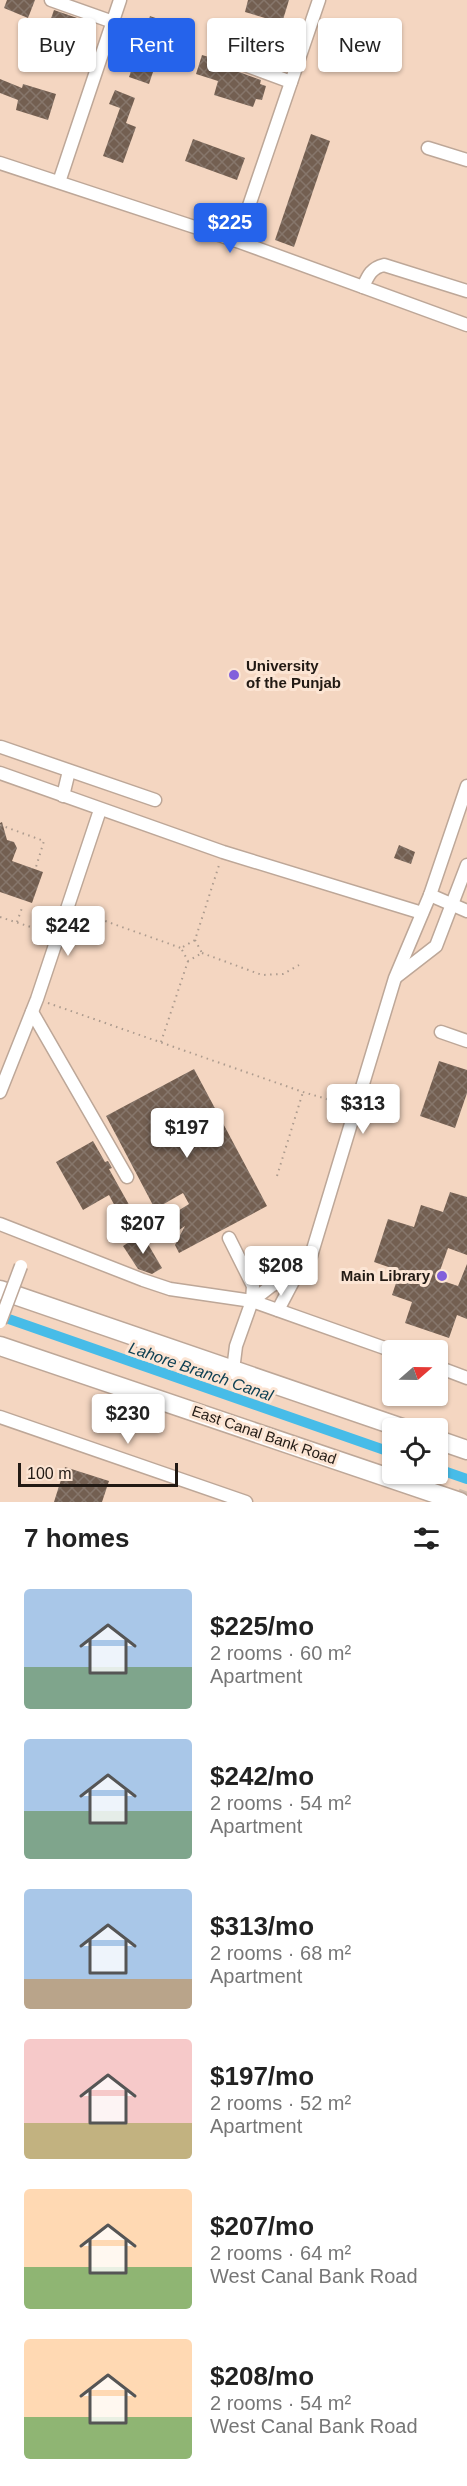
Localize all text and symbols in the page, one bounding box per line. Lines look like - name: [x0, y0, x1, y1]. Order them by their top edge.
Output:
- chip: Buy: [18, 18, 96, 72]
- chip: Rent: [108, 18, 195, 72]
- chip: Filters: [207, 18, 306, 72]
- chip: New: [318, 18, 402, 72]
- pin: $225: [194, 203, 266, 254]
- text: $225: [208, 211, 252, 233]
- place label: University of the Punjab: [246, 657, 341, 691]
- marker: University of the Punjab: [227, 668, 241, 682]
- pin: $242: [32, 906, 104, 957]
- text: $242: [46, 914, 90, 936]
- pin: $313: [327, 1084, 399, 1135]
- text: $313: [341, 1092, 385, 1114]
- pin: $197: [151, 1108, 223, 1159]
- text: $197: [165, 1116, 209, 1138]
- pin: $207: [107, 1204, 179, 1255]
- text: $207: [121, 1212, 165, 1234]
- pin: $208: [245, 1246, 317, 1297]
- text: $208: [259, 1254, 303, 1276]
- place label: Main Library: [341, 1267, 431, 1284]
- marker: Main Library: [435, 1269, 449, 1283]
- water label: Lahore Branch Canal: [127, 1339, 276, 1404]
- north arrow: [382, 1340, 448, 1406]
- map controls: [382, 1340, 448, 1484]
- pin: $230: [92, 1394, 164, 1445]
- text: $230: [106, 1402, 150, 1424]
- street label: East Canal Bank Road: [190, 1402, 339, 1467]
- button: locate: [382, 1418, 448, 1484]
- scale bar: [18, 1460, 178, 1488]
- text: 100 m: [27, 1465, 71, 1482]
- icon: filters: [410, 1522, 443, 1555]
- text: 7 homes: [24, 1523, 130, 1553]
- text: $225/mo: [210, 1611, 314, 1641]
- icon: home: [72, 1613, 144, 1685]
- text: 2 rooms · 60 m²: [210, 1642, 351, 1664]
- text: Apartment: [210, 1665, 302, 1687]
- text: $242/mo: [210, 1761, 314, 1791]
- icon: home: [72, 1763, 144, 1835]
- text: 2 rooms · 54 m²: [210, 1792, 351, 1814]
- text: Apartment: [210, 1815, 302, 1837]
- text: $313/mo: [210, 1911, 314, 1941]
- icon: home: [72, 1913, 144, 1985]
- text: 2 rooms · 68 m²: [210, 1942, 351, 1964]
- text: Apartment: [210, 1965, 302, 1987]
- text: $197/mo: [210, 2061, 314, 2091]
- icon: home: [72, 2063, 144, 2135]
- text: 2 rooms · 52 m²: [210, 2092, 351, 2114]
- text: Apartment: [210, 2115, 302, 2137]
- text: $207/mo: [210, 2211, 314, 2241]
- icon: home: [72, 2213, 144, 2285]
- text: 2 rooms · 64 m²: [210, 2242, 351, 2264]
- text: West Canal Bank Road: [210, 2265, 418, 2287]
- text: $208/mo: [210, 2361, 314, 2391]
- icon: home: [72, 2363, 144, 2435]
- text: 2 rooms · 54 m²: [210, 2392, 351, 2414]
- text: West Canal Bank Road: [210, 2415, 418, 2437]

